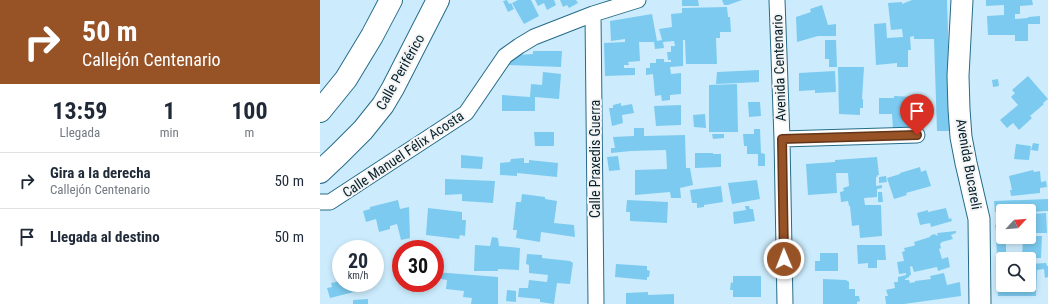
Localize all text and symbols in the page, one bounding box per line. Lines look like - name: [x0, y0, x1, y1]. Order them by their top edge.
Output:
- street label: Avenida Centenario: [769, 14, 789, 122]
- text: 50 m: [82, 15, 138, 48]
- icon: right: [16, 16, 68, 68]
- street label: Calle Periférico: [373, 31, 427, 113]
- text: Callejón Centenario: [82, 49, 221, 70]
- pin: [900, 94, 934, 135]
- text: 13:59: [52, 97, 107, 125]
- text: 1: [163, 97, 175, 125]
- text: 100: [231, 97, 268, 125]
- street label: Calle Praxedis Guerra: [587, 100, 603, 218]
- icon: arrive: [906, 100, 928, 122]
- street label: Calle Manuel Félix Acosta: [339, 108, 467, 200]
- street label: Avenida Bucareli: [953, 117, 985, 211]
- text: Llegada: [60, 125, 100, 140]
- text: min: [160, 125, 179, 140]
- text: m: [245, 125, 254, 140]
- text: Gira a la derecha: [50, 164, 151, 182]
- icon: right: [16, 170, 38, 192]
- text: 50 m: [274, 172, 304, 190]
- text: Callejón Centenario: [50, 182, 150, 197]
- north arrow: [996, 204, 1036, 244]
- map controls: [996, 204, 1036, 292]
- icon: arrive: [16, 226, 38, 248]
- text: Llegada al destino: [50, 228, 160, 246]
- text: 50 m: [274, 228, 304, 246]
- position arrow: [763, 238, 805, 280]
- speed limit sign: 30: [392, 240, 444, 292]
- text: 20: [348, 249, 368, 273]
- button: search: [996, 252, 1036, 292]
- text: km/h: [348, 270, 368, 281]

